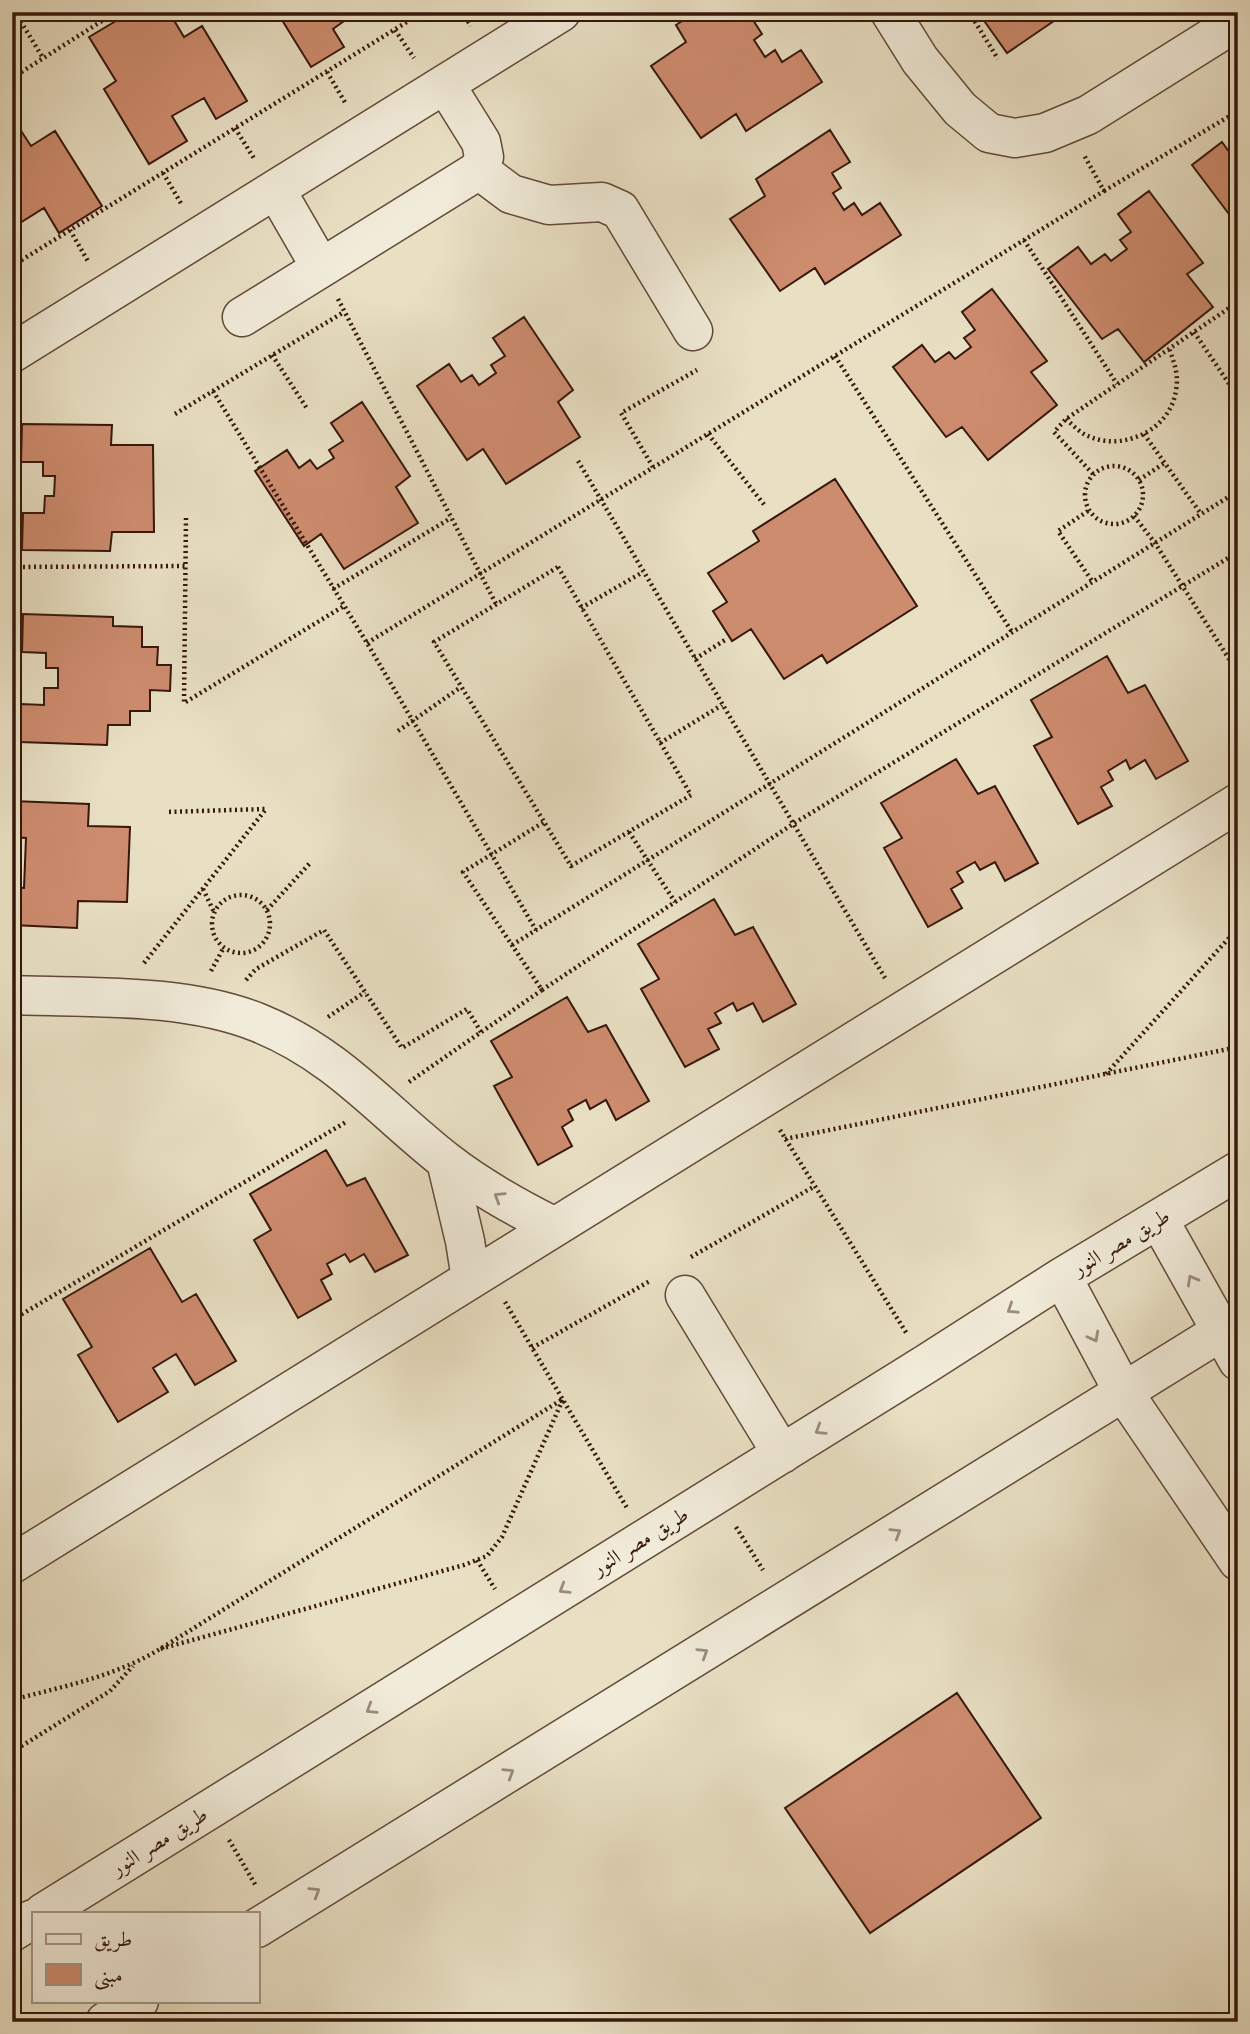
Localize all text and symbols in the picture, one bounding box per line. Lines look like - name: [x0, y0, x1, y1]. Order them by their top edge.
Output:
- one-way arrow: [493, 1192, 506, 1205]
- street label: طريق مصر النور: [1065, 1202, 1176, 1284]
- one-way arrow: [1187, 1275, 1200, 1287]
- one-way arrow: [1007, 1300, 1020, 1313]
- one-way arrow: [1086, 1330, 1100, 1342]
- one-way arrow: [815, 1422, 828, 1435]
- street label: طريق مصر النور: [585, 1500, 694, 1584]
- one-way arrow: [889, 1529, 902, 1542]
- one-way arrow: [559, 1581, 572, 1594]
- one-way arrow: [695, 1649, 708, 1662]
- one-way arrow: [366, 1701, 379, 1714]
- one-way arrow: [501, 1768, 514, 1781]
- street label: طريق مصر النور: [104, 1800, 213, 1884]
- one-way arrow: [308, 1887, 321, 1900]
- legend: [32, 1912, 259, 2002]
- text: طريق: [94, 1925, 132, 1954]
- text: مبنى: [94, 1961, 123, 1990]

